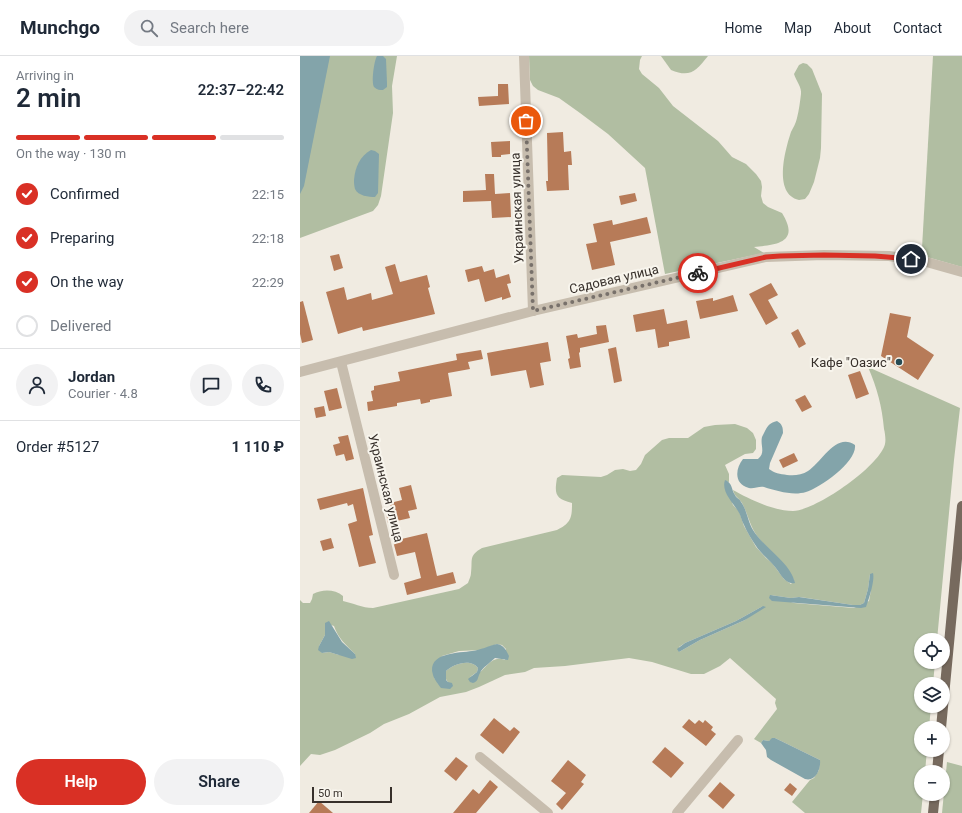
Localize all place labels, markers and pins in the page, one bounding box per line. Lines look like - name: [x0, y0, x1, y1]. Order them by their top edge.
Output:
- pin: [509, 104, 543, 138]
- pin: [894, 242, 928, 276]
- place label: Кафе "Оазис": [811, 355, 891, 370]
- marker: Кафе "Оазис": [894, 357, 904, 367]

